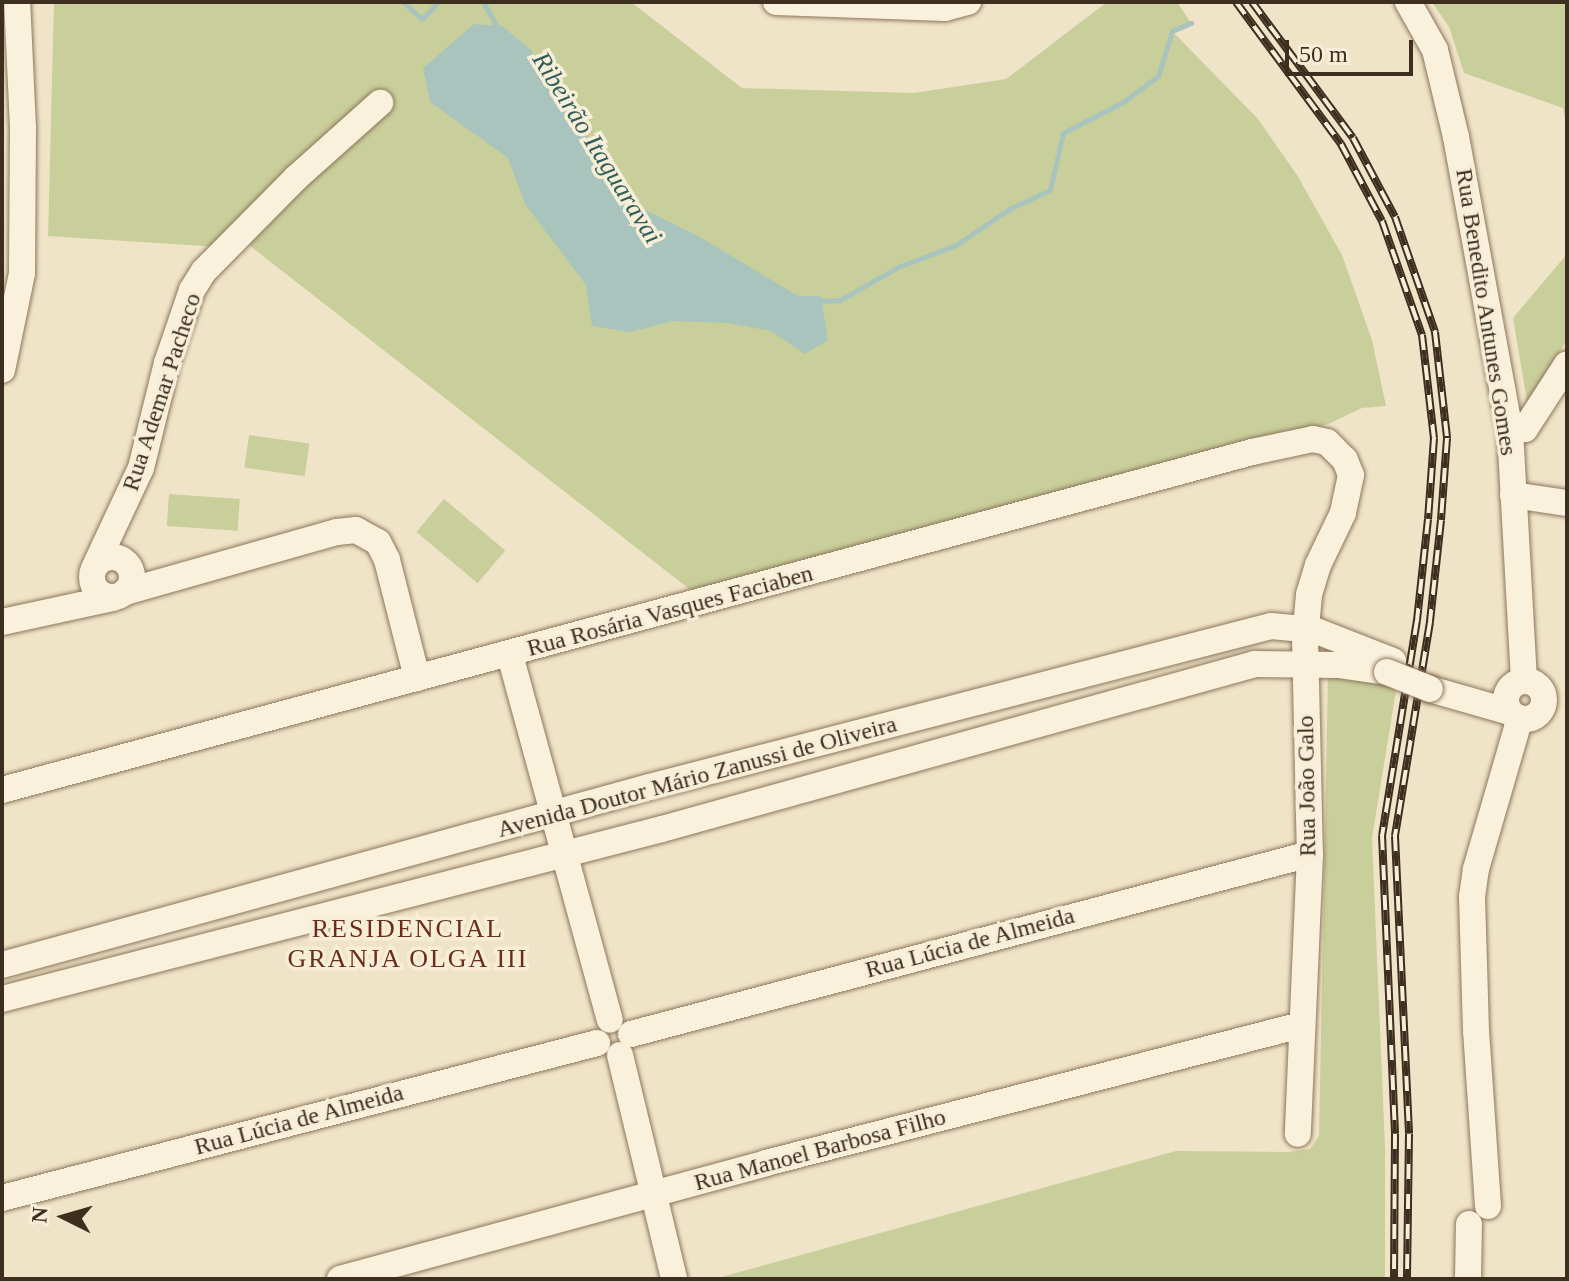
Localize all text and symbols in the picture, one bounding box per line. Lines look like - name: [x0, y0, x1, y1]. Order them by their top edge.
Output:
- scale bar: [1289, 24, 1417, 74]
- text: 50 m: [1299, 41, 1348, 67]
- water label: Ribeirão Itaguaravai: [525, 46, 669, 250]
- street label: Rua Benedito Antunes Gomes: [1449, 166, 1523, 458]
- street label: Rua Ademar Pacheco: [116, 289, 208, 495]
- street label: Rua Rosária Vasques Faciaben: [524, 559, 816, 663]
- street label: Avenida Doutor Mário Zanussi de Oliveira: [494, 710, 900, 844]
- street label: Rua João Galo: [1291, 715, 1323, 857]
- street label: Rua Lúcia de Almeida: [862, 901, 1078, 985]
- district label: RESIDENCIAL GRANJA OLGA III: [286, 913, 530, 974]
- street label: Rua Lúcia de Almeida: [191, 1078, 407, 1162]
- street label: Rua Manoel Barbosa Filho: [691, 1103, 949, 1197]
- north arrow: [24, 1177, 104, 1257]
- text: N: [26, 1206, 53, 1224]

